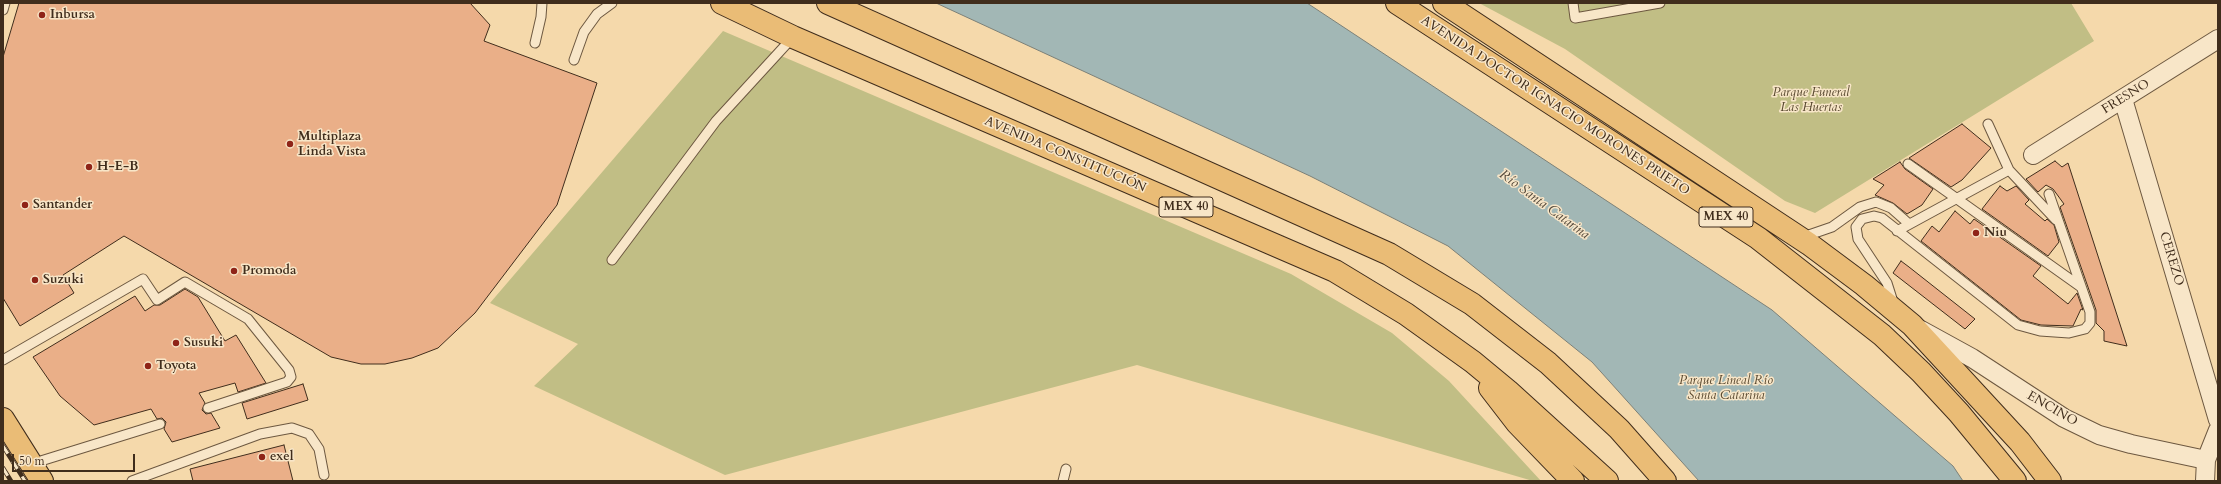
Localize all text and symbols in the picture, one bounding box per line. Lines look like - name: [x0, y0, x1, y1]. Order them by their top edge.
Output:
- place label: Inbursa: [50, 7, 95, 23]
- marker: Inbursa: [37, 10, 47, 20]
- street label: AVENIDA DOCTOR IGNACIO MORONES PRIETO: [1418, 13, 1692, 199]
- street label: FRESNO: [2099, 76, 2153, 118]
- park label: Parque Funeral Las Huertas: [1772, 85, 1850, 116]
- street label: AVENIDA CONSTITUCIÓN: [982, 114, 1148, 196]
- place label: Multiplaza Linda Vista: [298, 129, 366, 160]
- marker: Multiplaza Linda Vista: [285, 139, 295, 149]
- place label: H-E-B: [97, 159, 139, 175]
- marker: H-E-B: [84, 162, 94, 172]
- water label: Río Santa Catarina: [1496, 167, 1592, 243]
- place label: Santander: [33, 197, 92, 213]
- road number: MEX 40: [1159, 197, 1213, 217]
- marker: Santander: [20, 200, 30, 210]
- road number: MEX 40: [1699, 207, 1753, 227]
- place label: Niu: [1984, 225, 2007, 241]
- marker: Niu: [1971, 228, 1981, 238]
- street label: CEREZO: [2155, 230, 2187, 288]
- place label: Promoda: [242, 263, 296, 279]
- marker: Promoda: [229, 266, 239, 276]
- place label: Suzuki: [43, 272, 84, 288]
- marker: Suzuki: [30, 275, 40, 285]
- place label: Susuki: [184, 335, 223, 351]
- marker: Susuki: [171, 338, 181, 348]
- place label: Toyota: [156, 358, 196, 374]
- marker: Toyota: [143, 361, 153, 371]
- park label: Parque Lineal Río Santa Catarina: [1679, 373, 1773, 404]
- street label: ENCINO: [2024, 388, 2080, 430]
- scale bar: [14, 446, 137, 472]
- place label: exel: [270, 449, 294, 465]
- marker: exel: [257, 452, 267, 462]
- text: 50 m: [19, 453, 45, 469]

